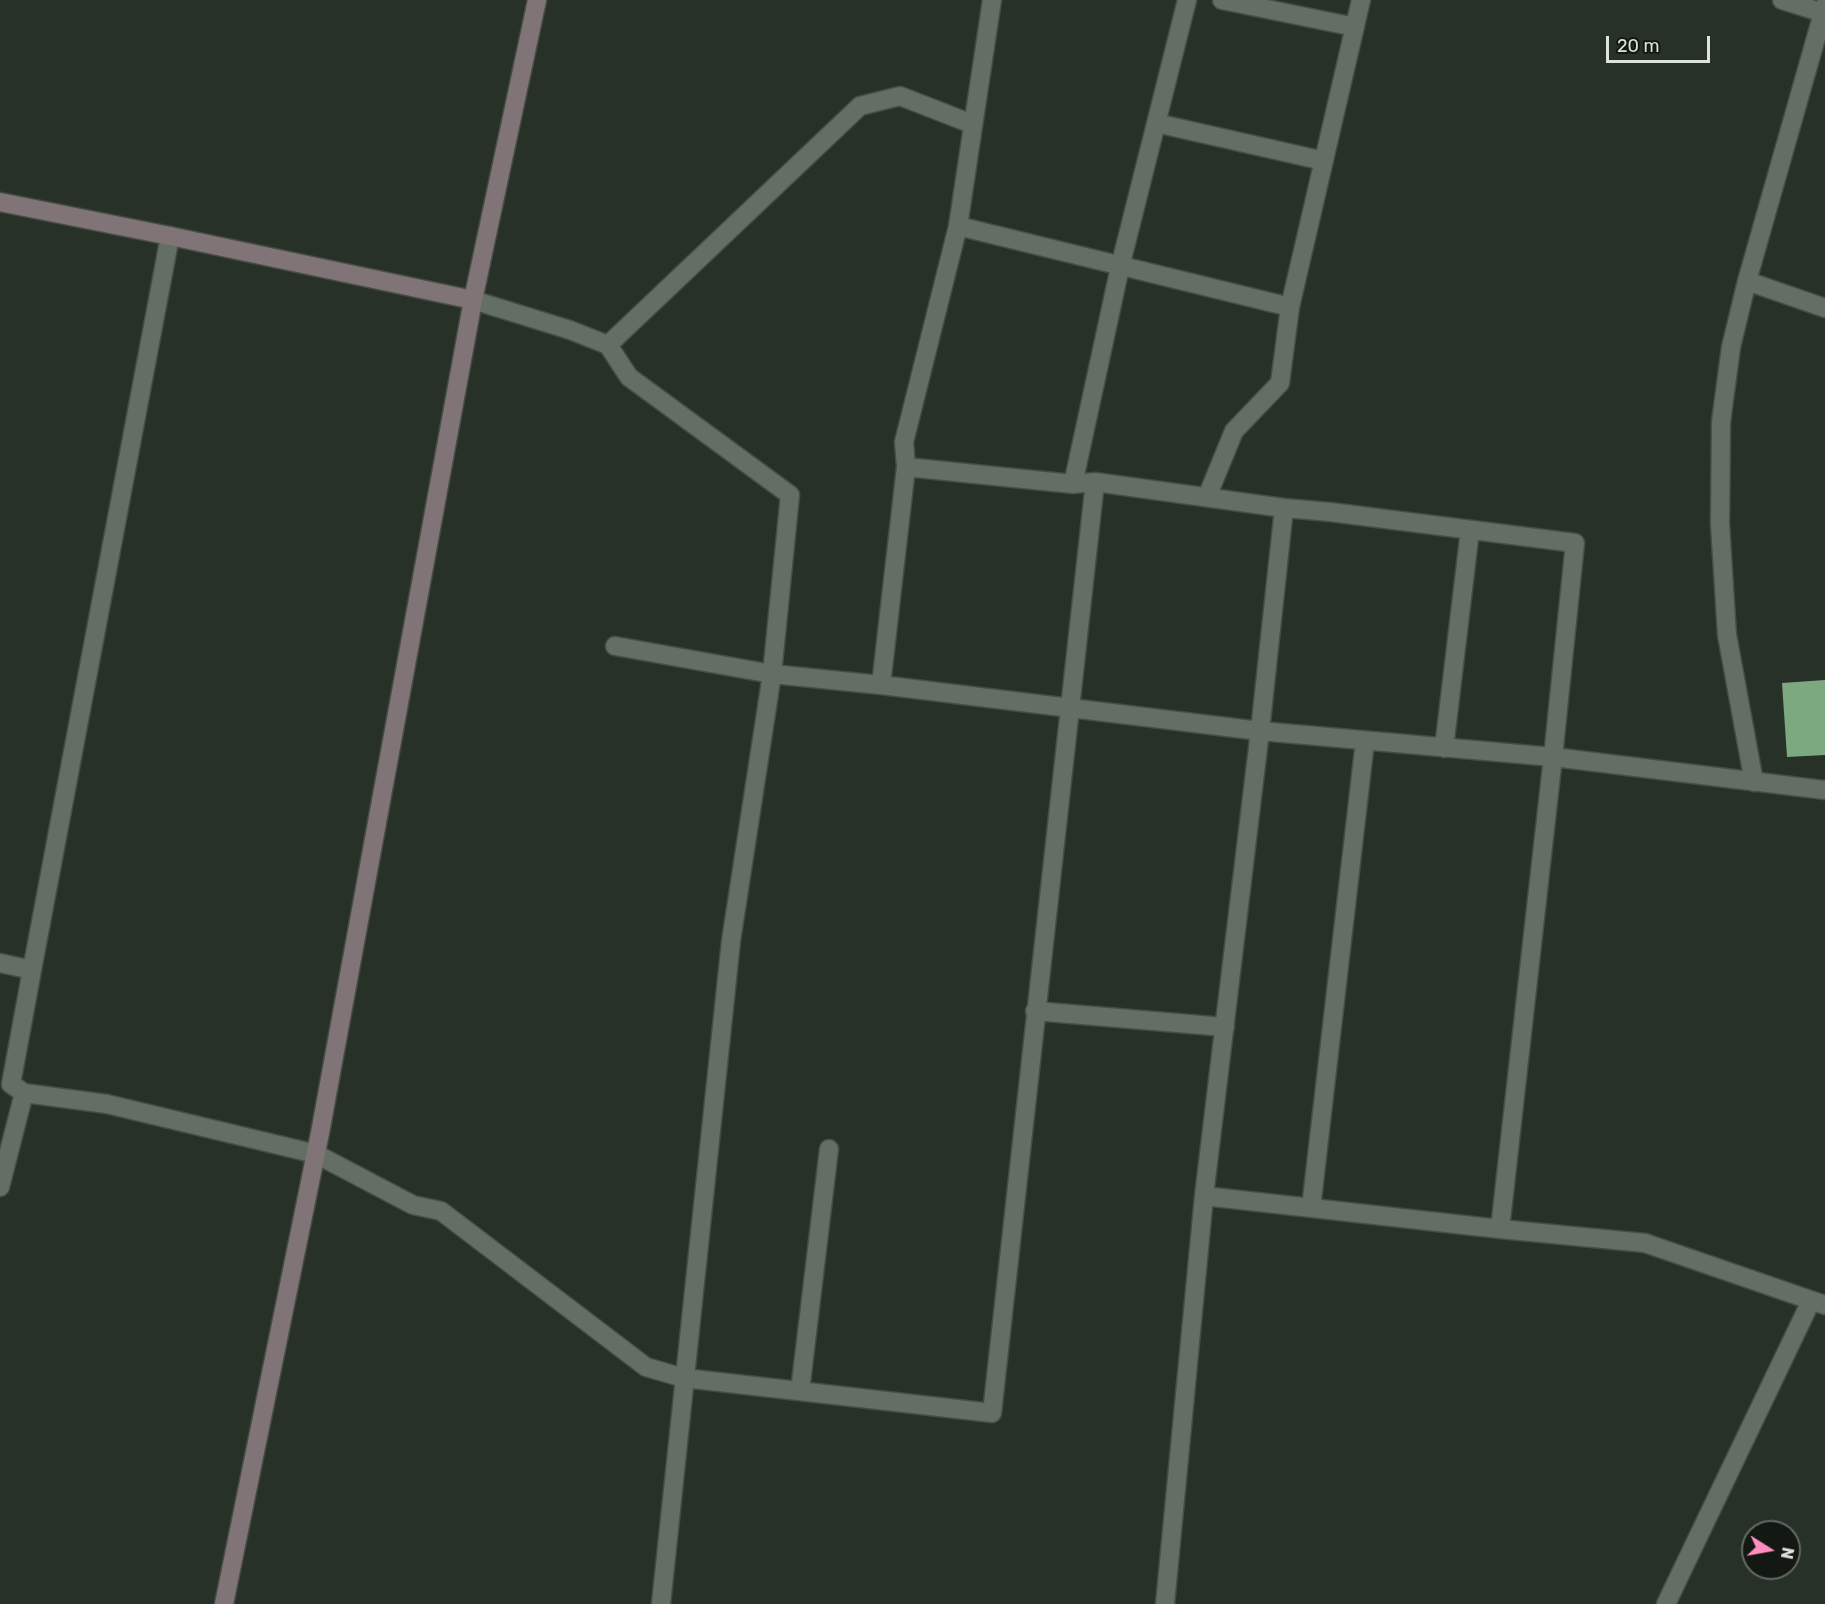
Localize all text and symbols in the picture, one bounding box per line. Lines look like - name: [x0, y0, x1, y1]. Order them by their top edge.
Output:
- scale bar: [1609, 24, 1712, 62]
- text: 20 m: [1617, 35, 1659, 57]
- north arrow: [1741, 1520, 1801, 1580]
- text: N: [1777, 1546, 1798, 1561]

